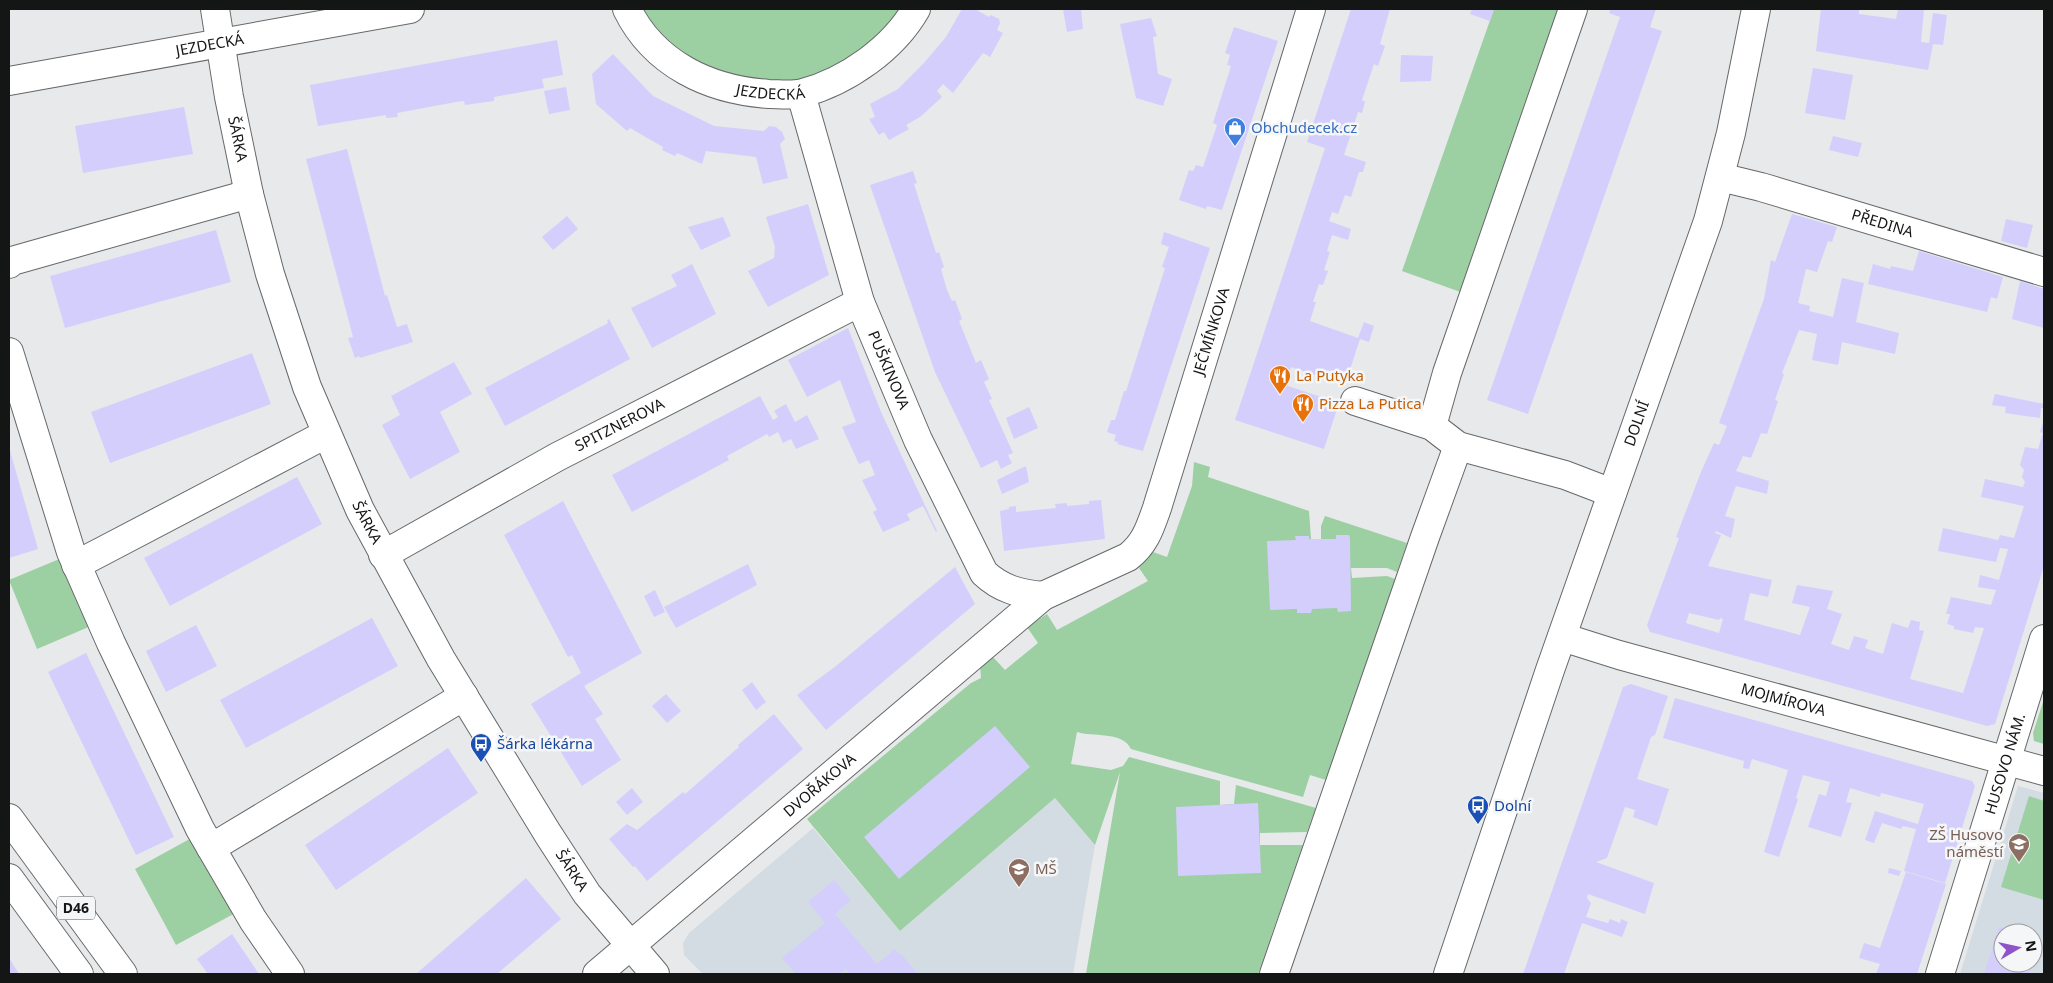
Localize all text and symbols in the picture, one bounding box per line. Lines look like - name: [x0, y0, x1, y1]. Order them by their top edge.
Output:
- street label: JEZDECKÁ: [172, 28, 246, 60]
- street label: JEZDECKÁ: [733, 78, 807, 104]
- street label: ŠÁRKA: [224, 114, 253, 164]
- shop icon: Obchudecek.cz: [1223, 116, 1247, 147]
- place label: Obchudecek.cz: [1251, 117, 1357, 137]
- street label: PŘEDINA: [1849, 204, 1917, 241]
- street label: JEČMÍNKOVA: [1187, 284, 1234, 379]
- street label: PUŠKINOVA: [864, 327, 915, 412]
- restaurant icon: La Putyka: [1268, 364, 1292, 395]
- place label: La Putyka: [1296, 365, 1364, 385]
- restaurant icon: Pizza La Putica: [1291, 392, 1315, 423]
- street label: SPITZNEROVA: [571, 393, 668, 455]
- place label: Pizza La Putica: [1319, 393, 1422, 413]
- street label: DOLNÍ: [1619, 398, 1653, 449]
- street label: ŠÁRKA: [348, 498, 388, 547]
- street label: MOJMÍROVA: [1739, 678, 1829, 720]
- street label: HUSOVO NÁM.: [1979, 710, 2029, 817]
- bus stop icon: Šárka lékárna: [469, 732, 493, 763]
- place label: Šárka lékárna: [497, 733, 593, 753]
- street label: DVOŘÁKOVA: [779, 748, 860, 821]
- bus stop icon: Dolní: [1466, 794, 1490, 825]
- place label: Dolní: [1494, 795, 1532, 815]
- place label: ZŠ Husovo náměstí: [1929, 824, 2004, 861]
- school or university icon: ZŠ Husovo náměstí: [2007, 832, 2031, 863]
- street label: ŠÁRKA: [552, 845, 594, 895]
- school or university icon: MŠ: [1007, 857, 1031, 888]
- place label: MŠ: [1035, 858, 1057, 878]
- road number: D46: [57, 896, 95, 920]
- north arrow: [1993, 923, 2043, 973]
- text: N: [2021, 939, 2042, 953]

